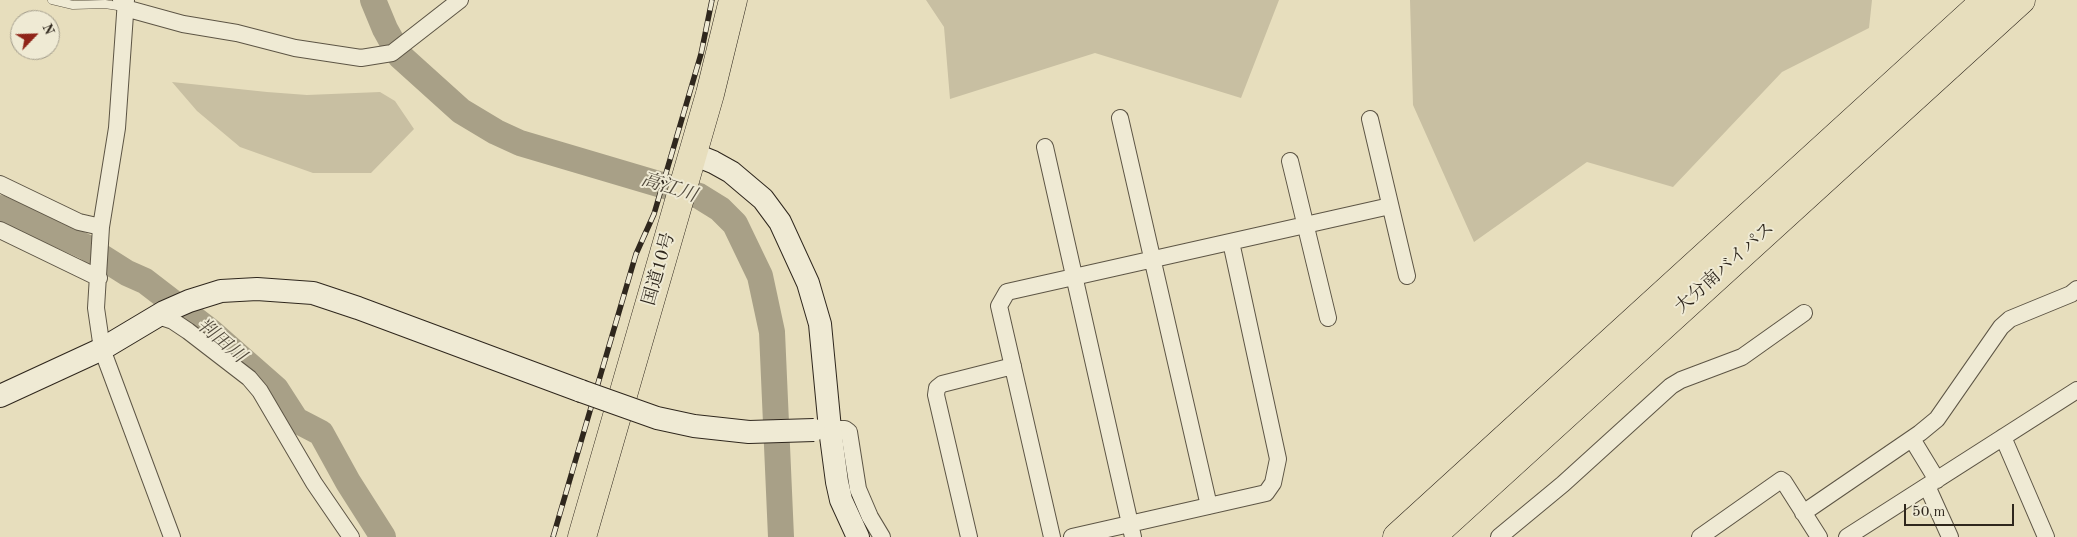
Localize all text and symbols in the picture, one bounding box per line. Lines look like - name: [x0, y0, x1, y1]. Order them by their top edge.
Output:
- north arrow: [10, 10, 60, 60]
- text: N: [39, 22, 56, 37]
- water label: 高江川: [638, 168, 700, 208]
- street label: 大分南バイパス: [1671, 218, 1779, 318]
- street label: 国道10号: [638, 230, 680, 308]
- water label: 判田川: [192, 314, 250, 368]
- scale bar: [1907, 494, 2017, 526]
- text: 50 m: [1912, 505, 1946, 520]

